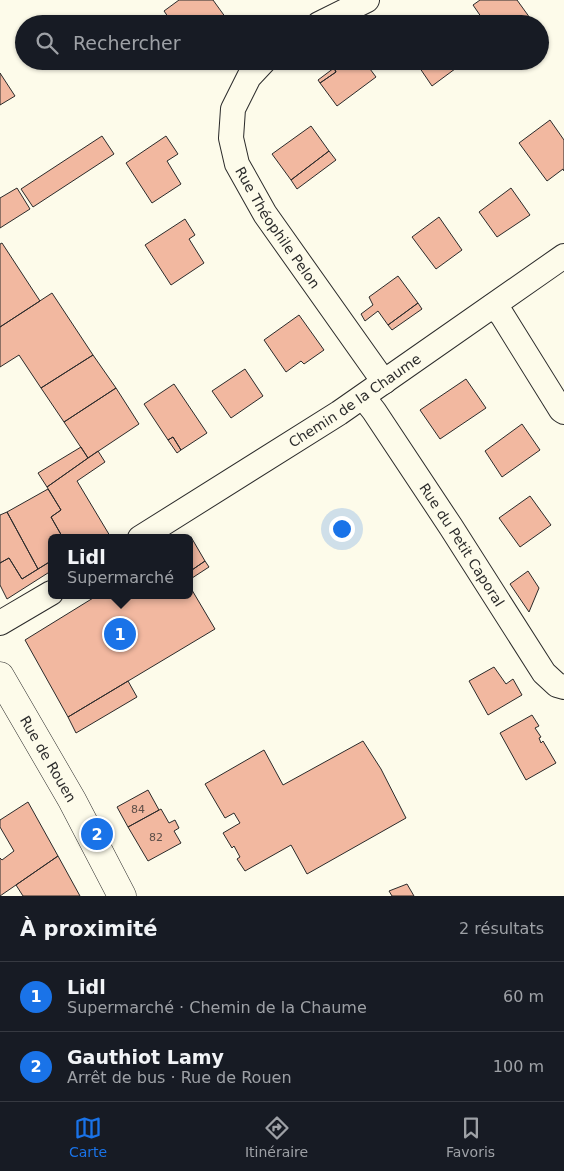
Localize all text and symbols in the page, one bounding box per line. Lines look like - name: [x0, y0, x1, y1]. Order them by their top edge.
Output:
- search box: [15, 15, 549, 70]
- icon: search: [33, 29, 61, 57]
- text: Rechercher: [73, 32, 181, 54]
- street label: Rue Théophile Pelon: [232, 164, 323, 292]
- street label: Chemin de la Chaume: [286, 351, 424, 450]
- street label: Rue du Petit Caporal: [416, 480, 508, 609]
- your location: [329, 516, 355, 542]
- popup: [48, 534, 193, 599]
- text: Lidl: [67, 546, 106, 568]
- text: Supermarché: [67, 568, 174, 587]
- pin: 1: [104, 615, 136, 653]
- street label: Rue de Rouen: [17, 713, 80, 805]
- house number: 84: [131, 803, 145, 816]
- pin: 2: [81, 815, 113, 853]
- house number: 82: [149, 831, 163, 844]
- text: À proximité: [20, 917, 157, 941]
- text: 2 résultats: [459, 919, 544, 938]
- text: Lidl: [67, 976, 106, 998]
- text: 1: [30, 987, 42, 1006]
- text: 60 m: [503, 987, 544, 1006]
- text: Supermarché · Chemin de la Chaume: [67, 998, 367, 1017]
- text: Gauthiot Lamy: [67, 1046, 224, 1068]
- text: 2: [30, 1057, 42, 1076]
- text: 100 m: [493, 1057, 544, 1076]
- text: Arrêt de bus · Rue de Rouen: [67, 1068, 292, 1087]
- tab: Carte: [69, 1114, 107, 1160]
- tab: Itinéraire: [245, 1114, 308, 1160]
- tab: Favoris: [446, 1114, 495, 1160]

